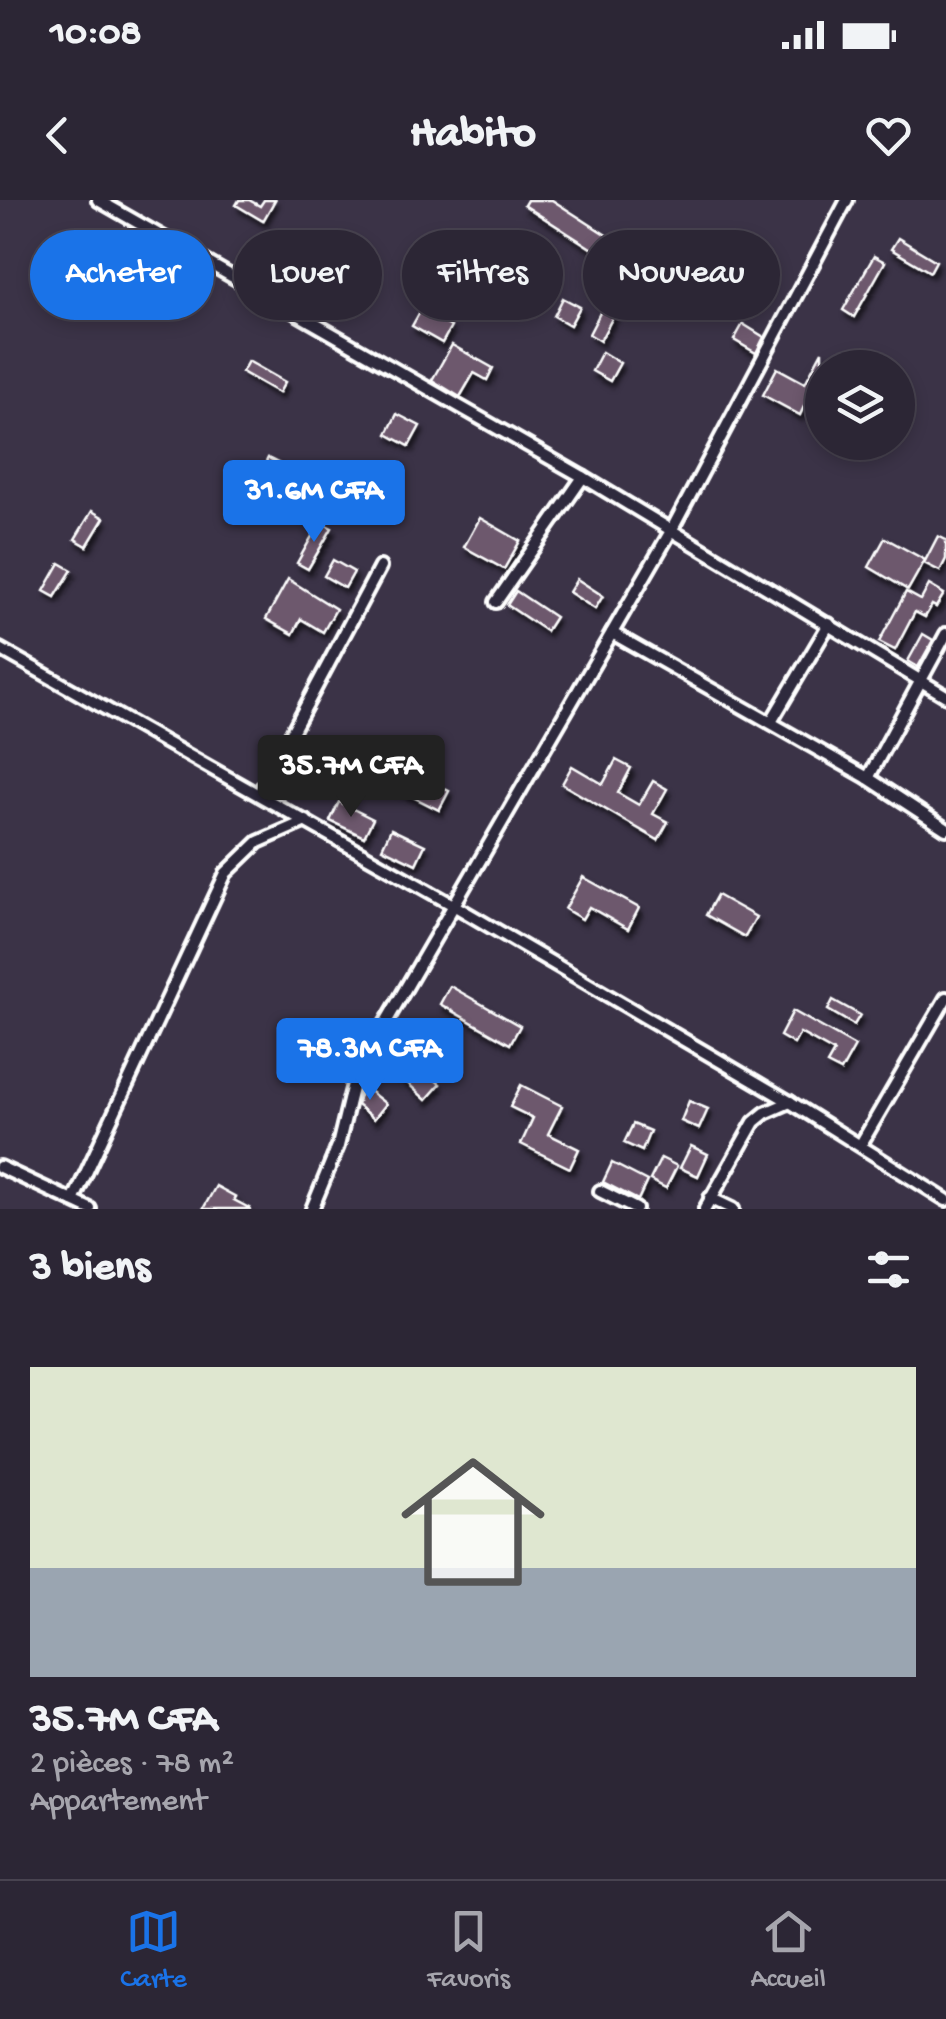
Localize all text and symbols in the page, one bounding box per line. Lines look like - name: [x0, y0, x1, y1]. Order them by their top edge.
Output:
- text: 10:08: [50, 13, 141, 57]
- icon: back: [30, 108, 85, 163]
- icon: heart: [861, 108, 916, 163]
- text: Habito: [410, 109, 536, 162]
- chip: Acheter: [30, 230, 214, 320]
- chip: Louer: [234, 230, 382, 320]
- chip: Filtres: [402, 230, 563, 320]
- chip: Nouveau: [583, 230, 780, 320]
- map controls: [805, 350, 915, 460]
- button: layers: [805, 350, 915, 460]
- pin: 31.6M CFA: [200, 460, 428, 545]
- text: 31.6M CFA: [245, 473, 383, 511]
- pin: 35.7M CFA: [237, 735, 465, 820]
- text: 35.7M CFA: [280, 748, 422, 786]
- pin: 78.3M CFA: [256, 1018, 484, 1103]
- text: 78.3M CFA: [298, 1031, 442, 1069]
- icon: filters: [861, 1242, 916, 1297]
- text: 3 biens: [30, 1245, 150, 1294]
- icon: home: [383, 1432, 563, 1612]
- text: 35.7M CFA: [30, 1697, 217, 1746]
- text: 2 pièces · 78 m²: [30, 1746, 234, 1784]
- text: Appartement: [30, 1784, 207, 1822]
- tab: Carte: [120, 1904, 187, 1997]
- tab: Favoris: [427, 1904, 510, 1997]
- tab: Accueil: [750, 1904, 826, 1997]

